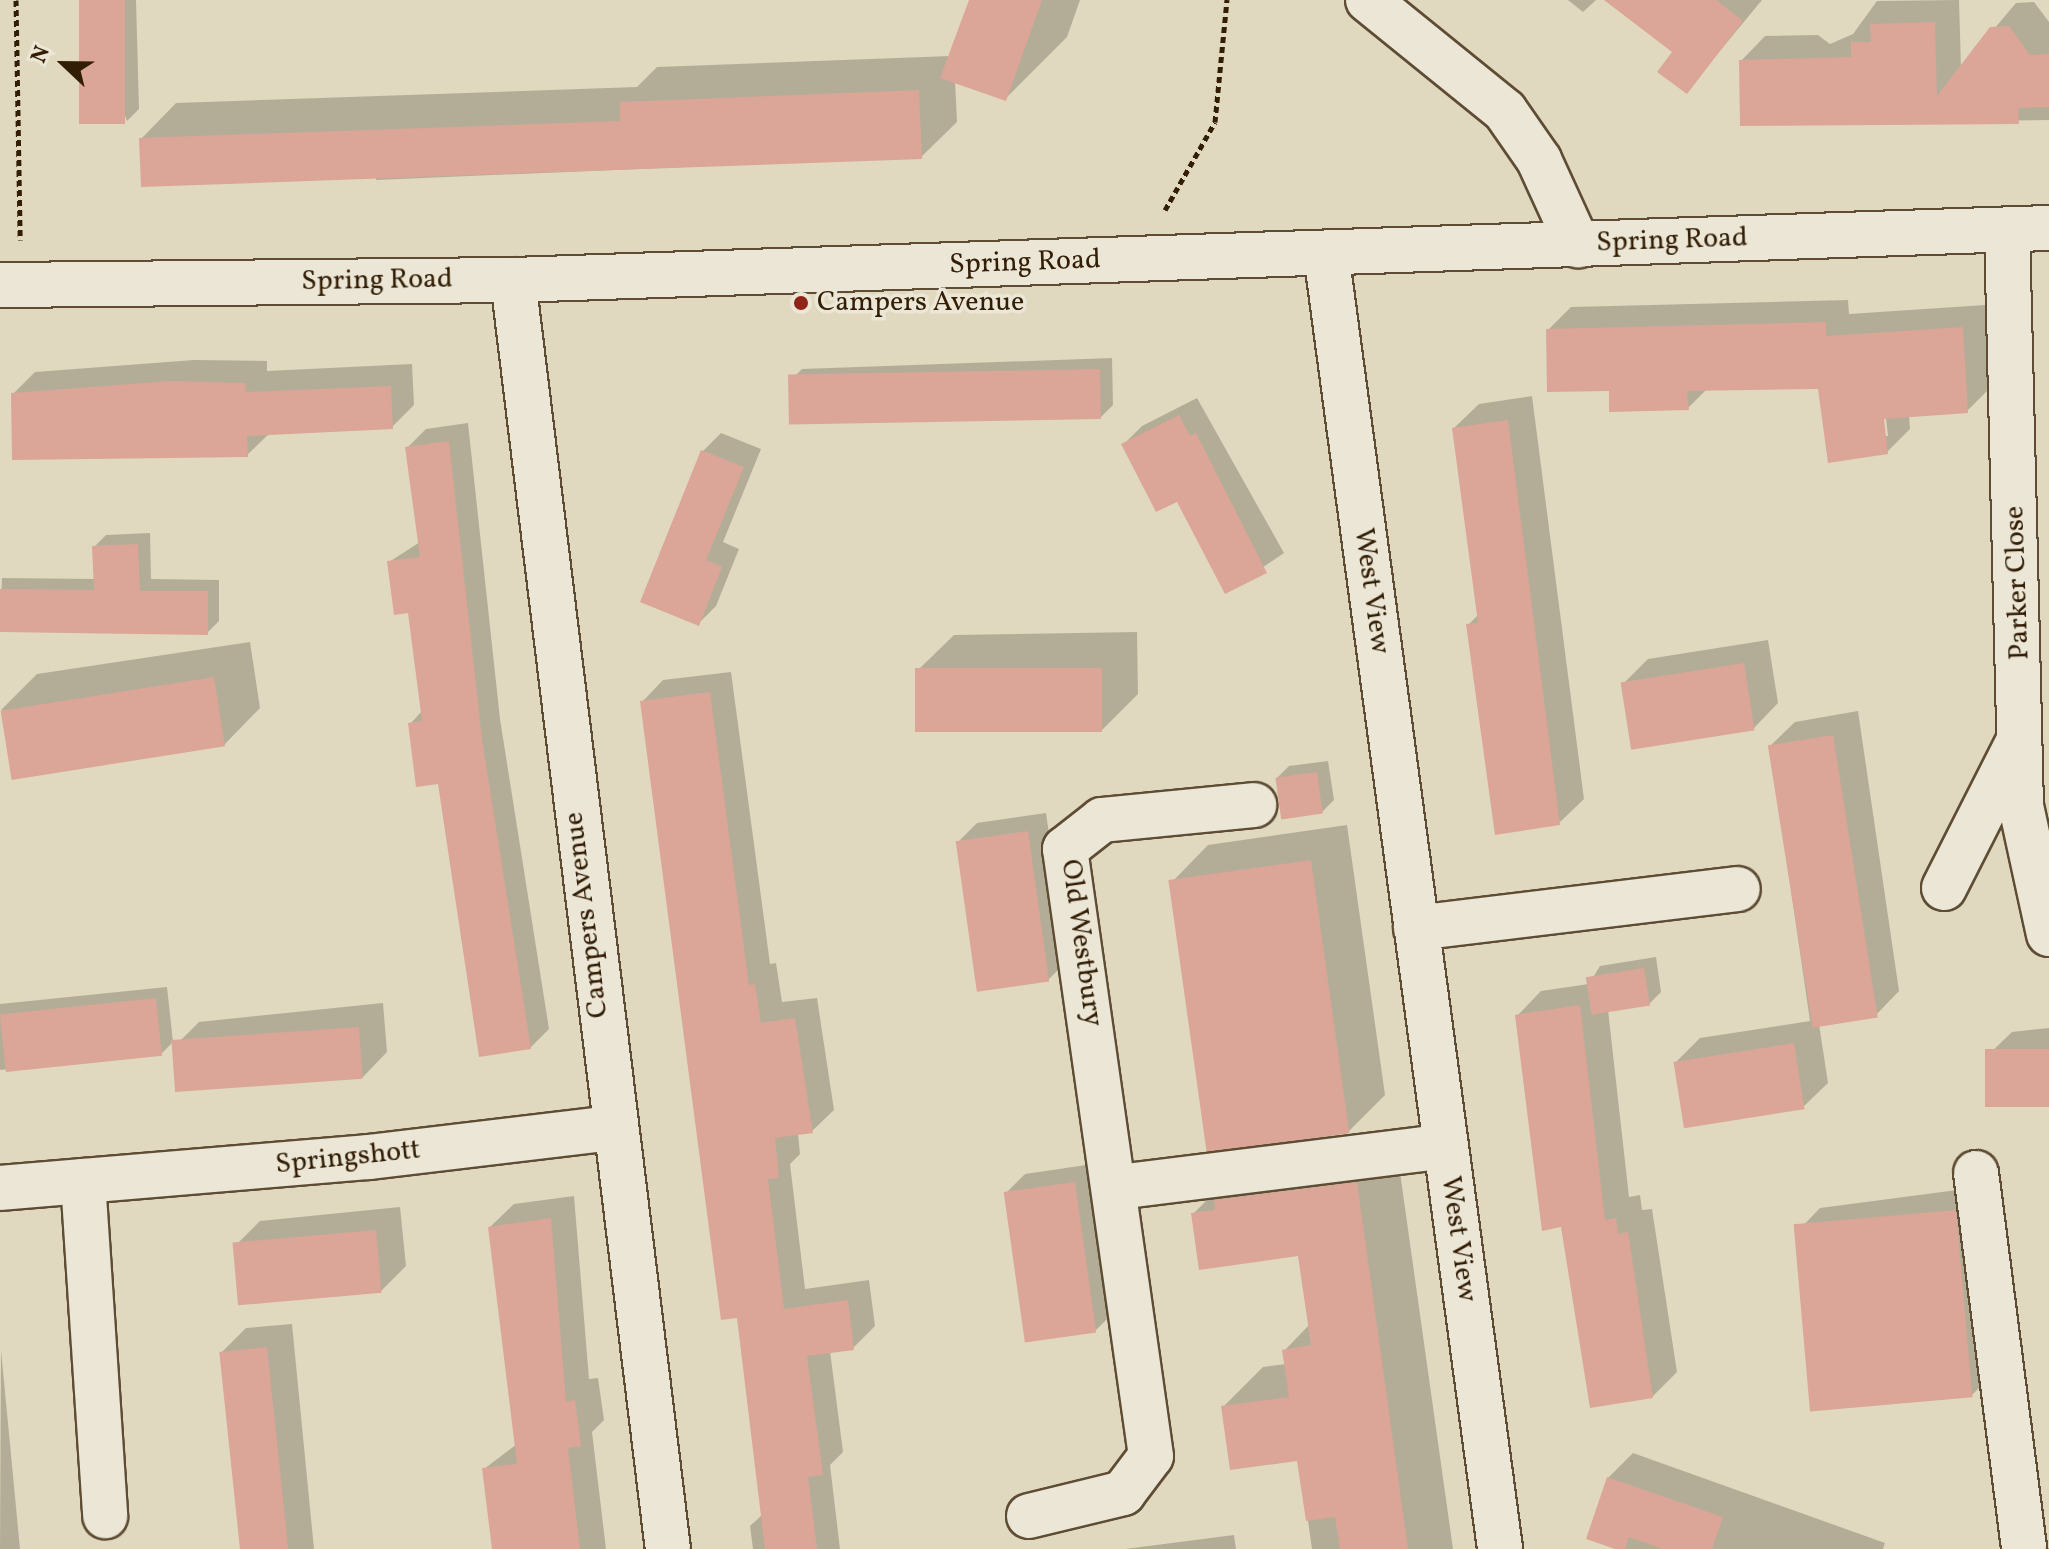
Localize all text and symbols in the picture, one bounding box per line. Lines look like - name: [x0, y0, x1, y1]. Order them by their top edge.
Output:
- north arrow: [24, 24, 104, 104]
- text: N: [24, 42, 59, 68]
- street label: Spring Road: [1596, 222, 1748, 260]
- street label: Spring Road: [949, 244, 1101, 282]
- street label: Spring Road: [301, 263, 453, 299]
- place label: Campers Avenue: [817, 286, 1024, 320]
- marker: Campers Avenue: [792, 294, 810, 312]
- street label: Parker Close: [1999, 505, 2037, 661]
- street label: West View: [1345, 526, 1397, 656]
- street label: Campers Avenue: [558, 810, 616, 1020]
- street label: Old Westbury: [1053, 857, 1109, 1029]
- street label: Springshott: [274, 1134, 422, 1182]
- street label: West View: [1432, 1174, 1484, 1304]

